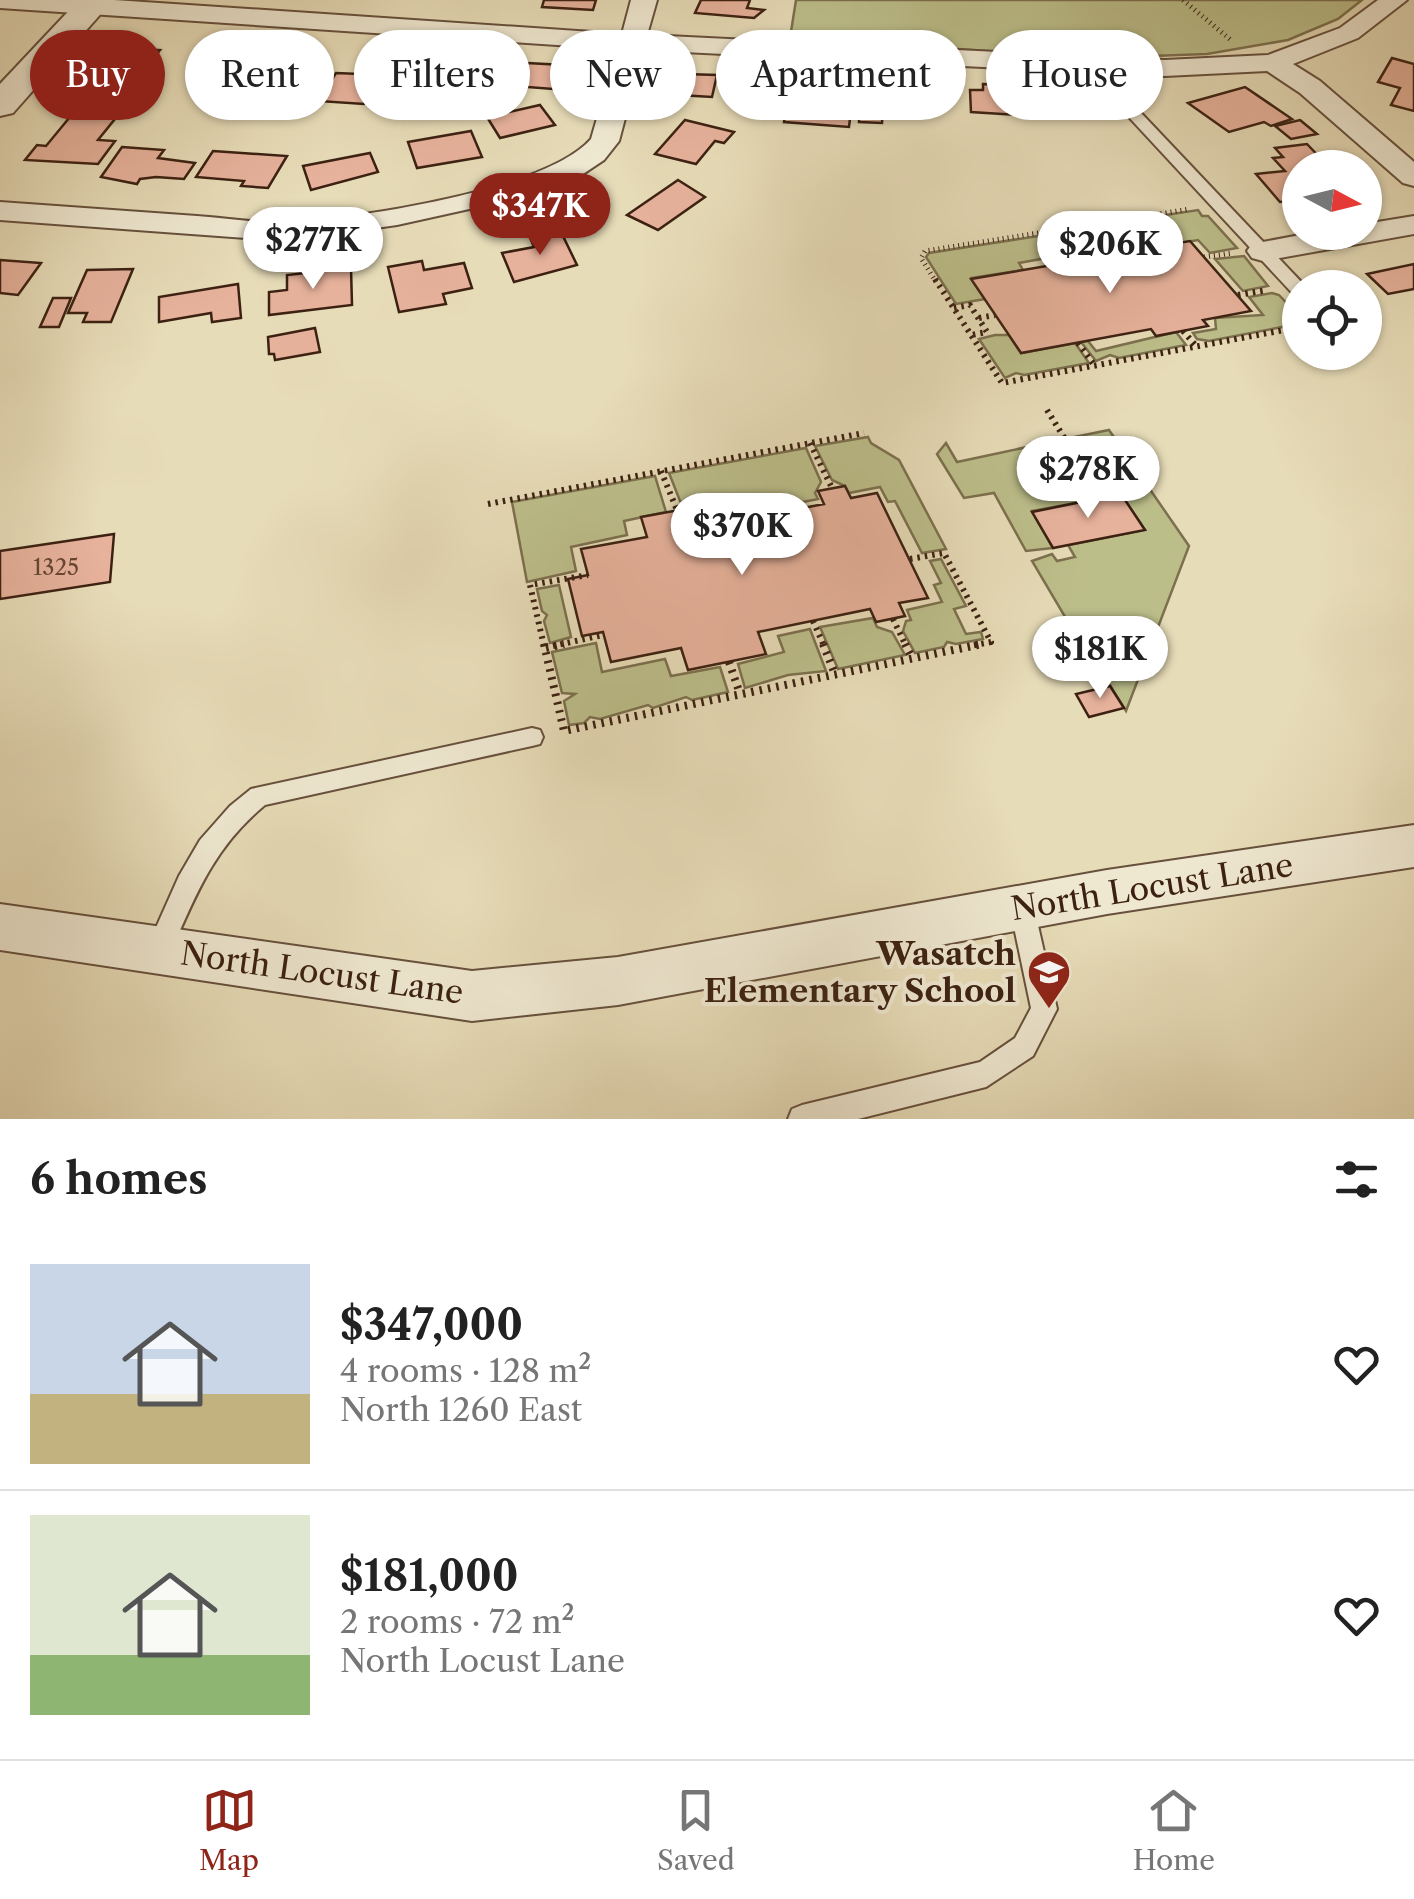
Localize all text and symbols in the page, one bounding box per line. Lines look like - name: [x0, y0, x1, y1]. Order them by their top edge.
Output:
- chip: Buy: [30, 30, 165, 120]
- chip: Rent: [185, 30, 334, 120]
- chip: Filters: [354, 30, 530, 120]
- chip: New: [550, 30, 696, 120]
- chip: Apartment: [716, 30, 966, 120]
- chip: House: [986, 30, 1163, 120]
- north arrow: [1282, 150, 1382, 250]
- map controls: [1282, 150, 1382, 370]
- pin: $347K: [470, 173, 610, 258]
- text: $347K: [491, 186, 589, 225]
- pin: $277K: [243, 207, 383, 292]
- pin: $206K: [1040, 211, 1180, 296]
- text: $277K: [265, 220, 361, 259]
- text: $206K: [1059, 224, 1161, 263]
- button: locate: [1282, 270, 1382, 370]
- pin: $278K: [1018, 436, 1158, 521]
- text: $278K: [1039, 449, 1137, 488]
- pin: $370K: [672, 493, 812, 578]
- text: $370K: [693, 506, 791, 545]
- house number: 1325: [33, 554, 79, 581]
- pin: $181K: [1030, 616, 1170, 701]
- text: $181K: [1054, 629, 1146, 668]
- street label: North Locust Lane: [1008, 845, 1296, 928]
- street label: North Locust Lane: [178, 933, 466, 1012]
- place label: Wasatch Elementary School: [704, 934, 1016, 1010]
- school or university icon: Wasatch Elementary School: [1026, 949, 1072, 1010]
- icon: filters: [1329, 1152, 1384, 1207]
- text: 6 homes: [30, 1153, 208, 1205]
- text: $347,000: [340, 1299, 523, 1351]
- icon: home: [110, 1304, 230, 1424]
- icon: heart: [1329, 1337, 1384, 1392]
- text: 4 rooms · 128 m²: [340, 1351, 591, 1390]
- text: North 1260 East: [340, 1390, 582, 1429]
- text: $181,000: [340, 1550, 518, 1602]
- icon: home: [110, 1555, 230, 1675]
- icon: heart: [1329, 1588, 1384, 1643]
- text: 2 rooms · 72 m²: [340, 1602, 575, 1641]
- text: North Locust Lane: [340, 1641, 625, 1680]
- tab: Map: [199, 1783, 259, 1877]
- tab: Saved: [657, 1783, 735, 1877]
- tab: Home: [1133, 1783, 1215, 1877]

